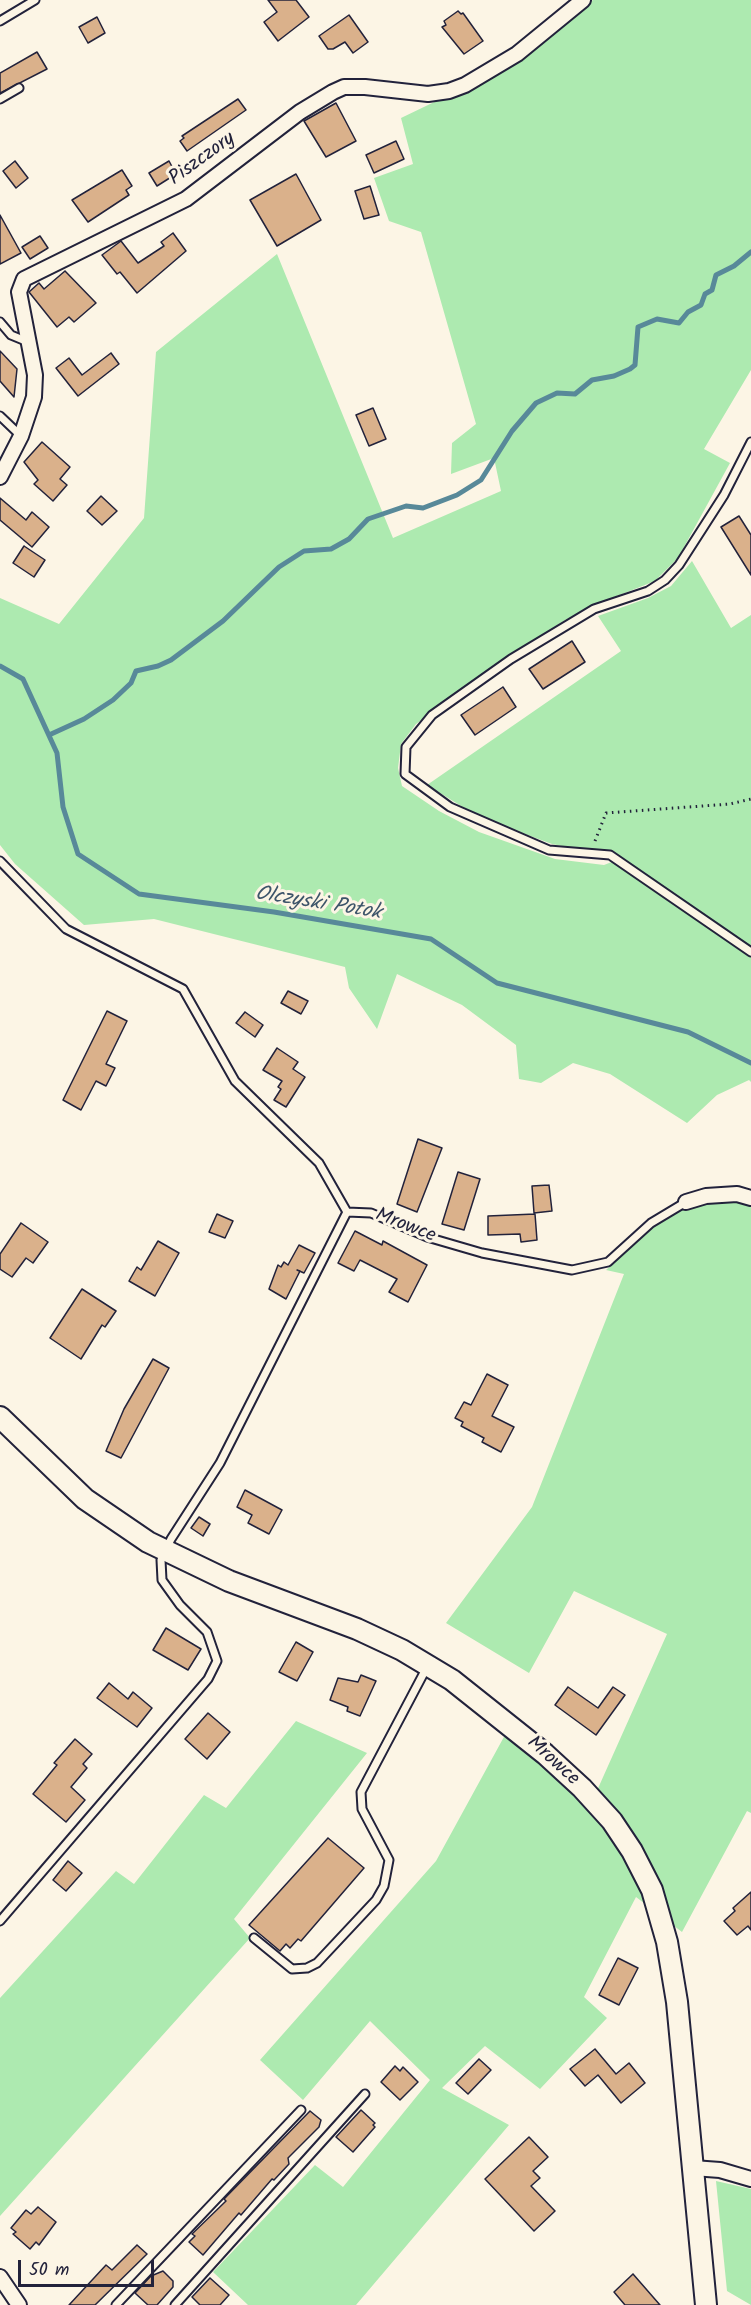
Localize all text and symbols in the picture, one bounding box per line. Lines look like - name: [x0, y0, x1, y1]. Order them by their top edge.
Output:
- street label: Piszczory: [165, 128, 241, 192]
- water label: Olczyski Potok: [253, 883, 383, 927]
- street label: Mrowce: [371, 1205, 439, 1249]
- street label: Mrowce: [521, 1732, 583, 1792]
- scale bar: [21, 2248, 158, 2286]
- text: 50 m: [29, 2256, 69, 2285]

